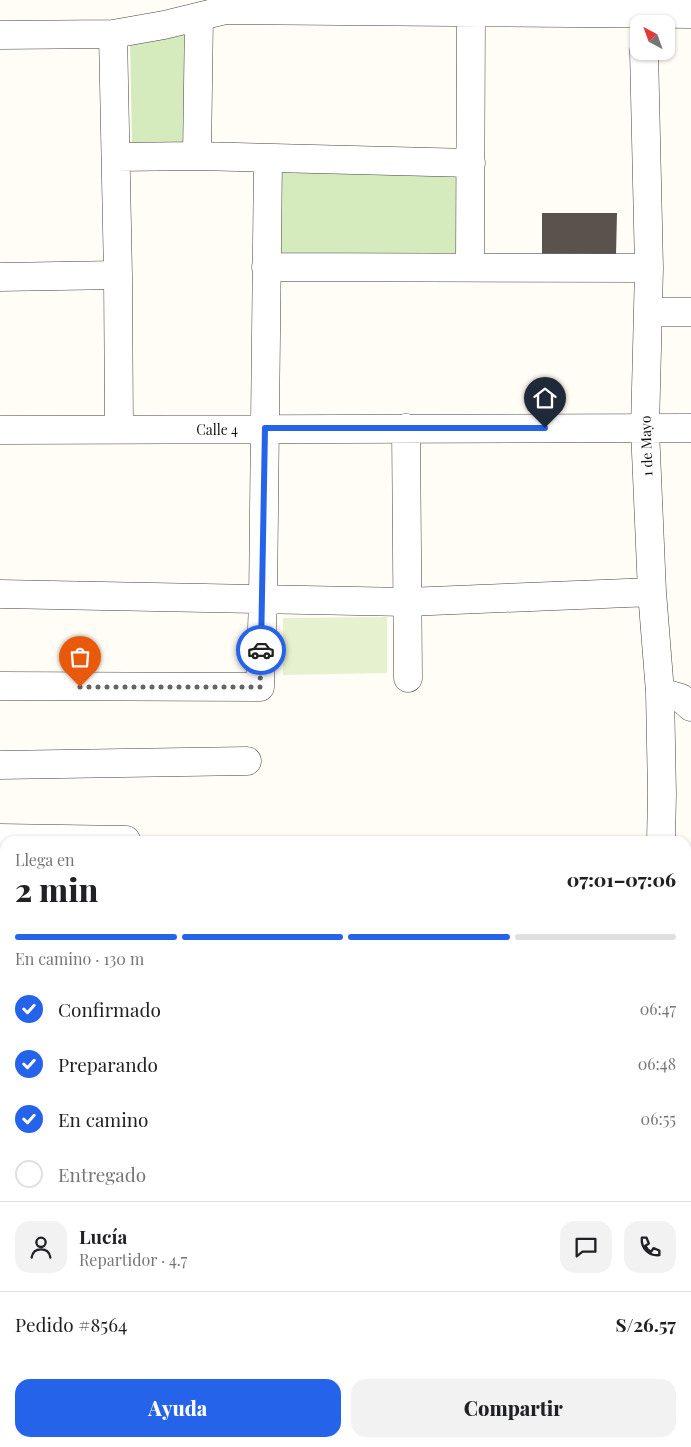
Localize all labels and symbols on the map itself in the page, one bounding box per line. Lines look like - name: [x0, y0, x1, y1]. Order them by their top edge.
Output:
- north arrow: [630, 15, 675, 60]
- pin: [524, 377, 566, 428]
- street label: 1 de Mayo: [635, 415, 657, 477]
- street label: Calle 4: [196, 420, 238, 439]
- courier: [236, 625, 286, 675]
- pin: [59, 636, 101, 687]

